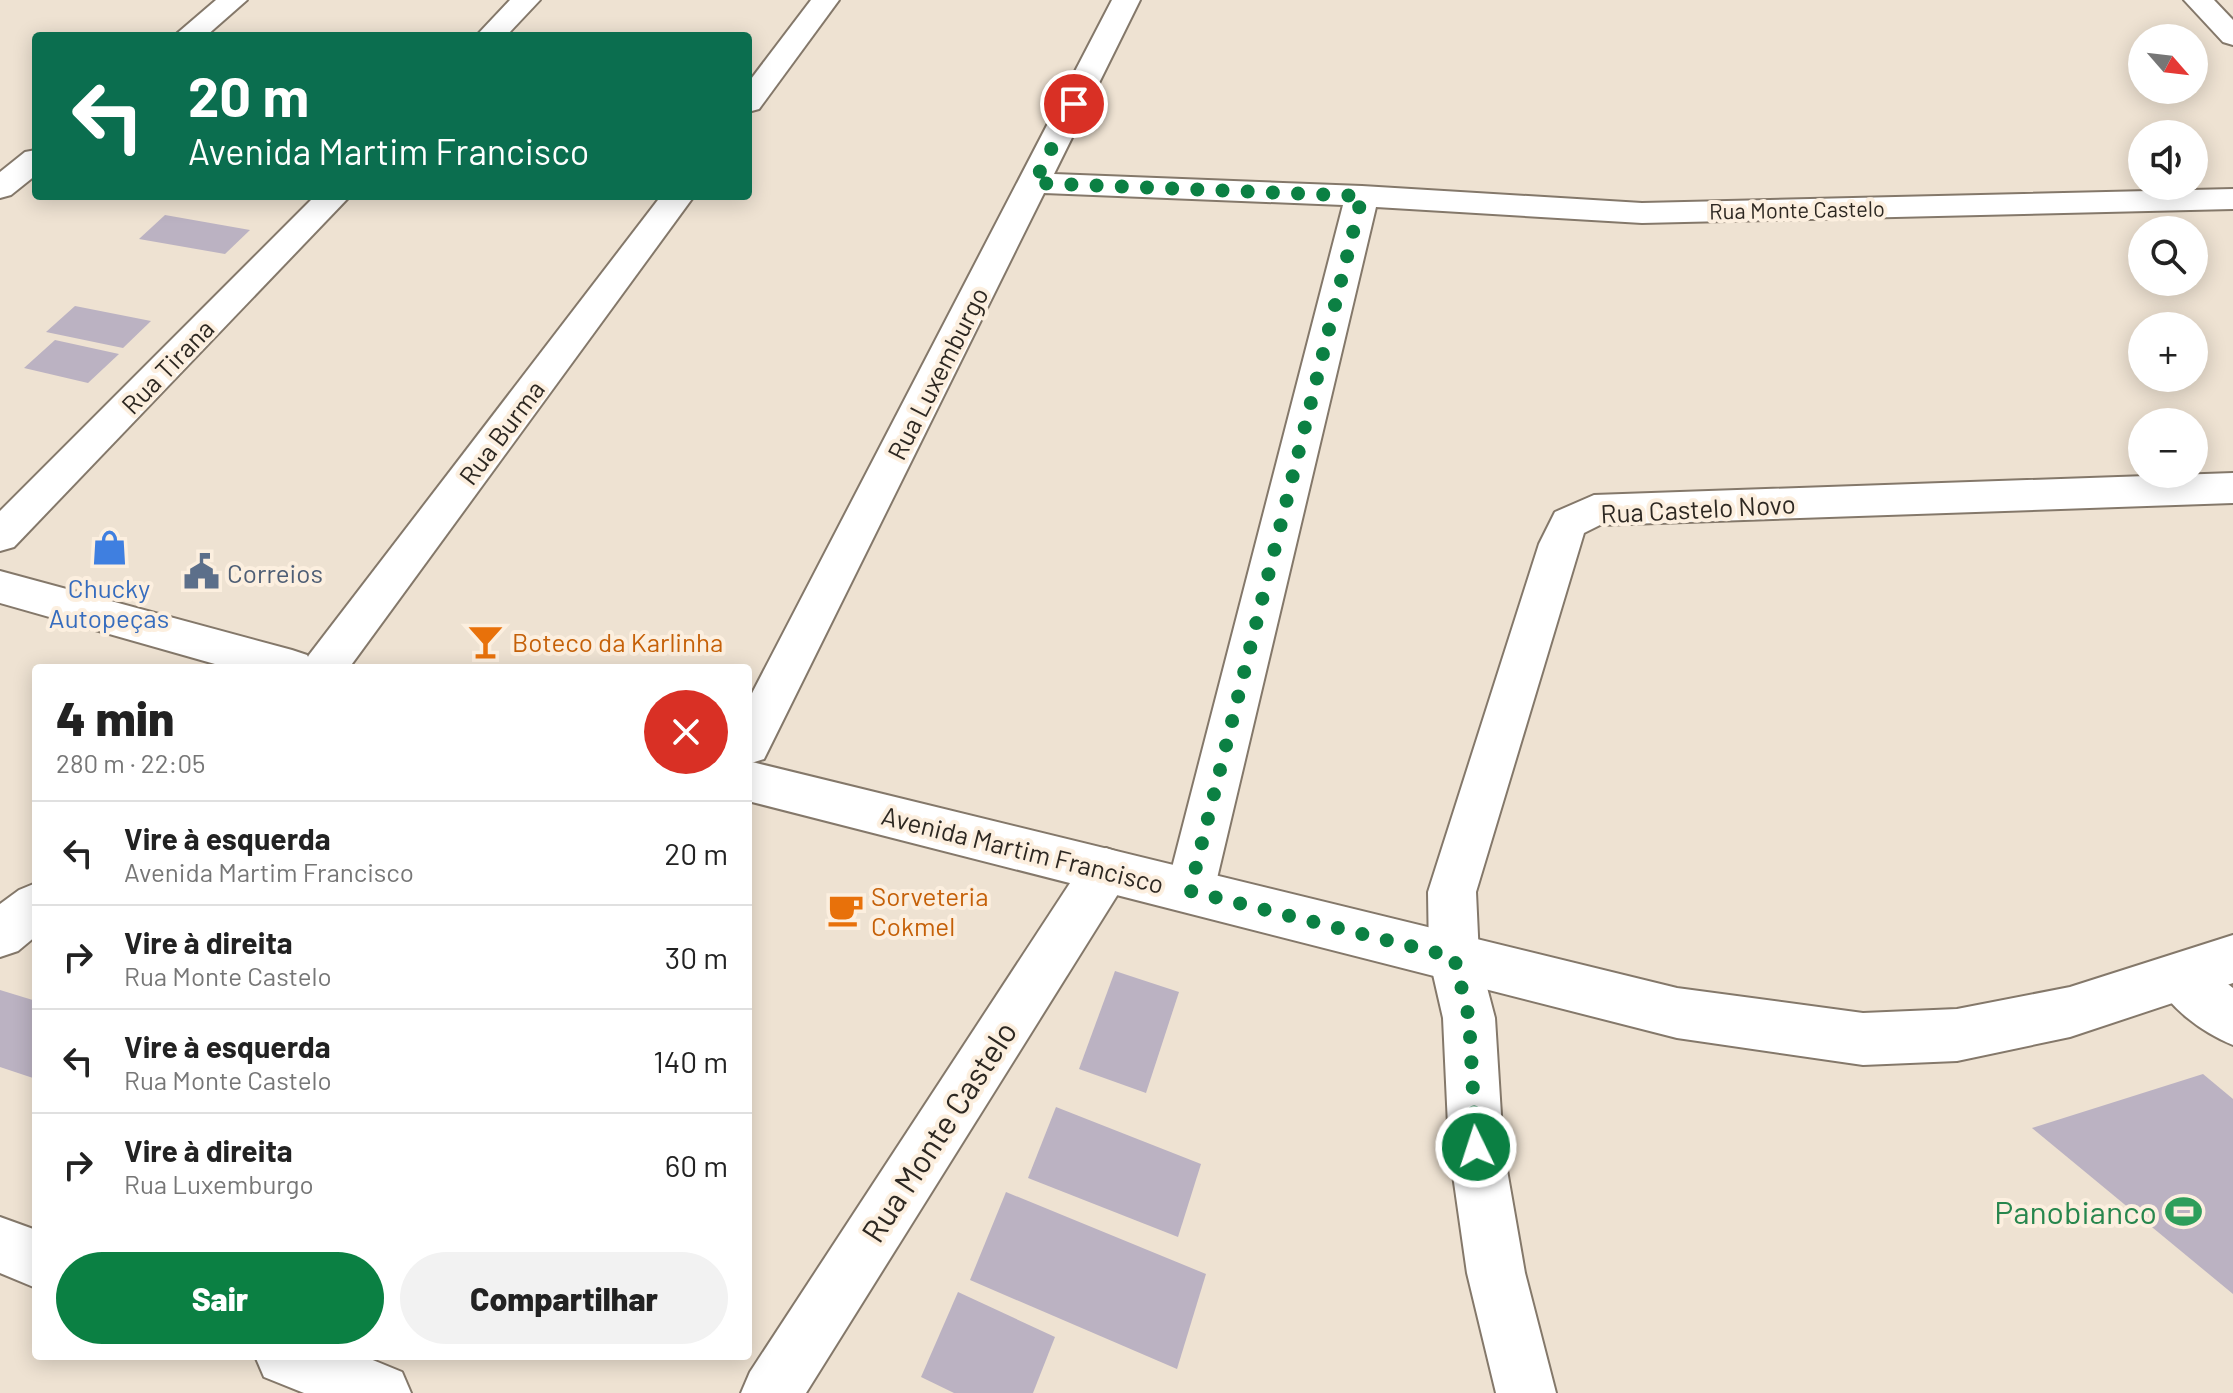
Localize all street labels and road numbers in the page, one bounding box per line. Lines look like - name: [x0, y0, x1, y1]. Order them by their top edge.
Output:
- street label: Rua Monte Castelo: [1709, 194, 1885, 224]
- street label: Rua Luxemburgo: [880, 281, 994, 465]
- street label: Rua Tirana: [114, 312, 220, 420]
- street label: Rua Burma: [452, 374, 550, 490]
- street label: Rua Castelo Novo: [1600, 487, 1796, 529]
- street label: Avenida Martim Francisco: [879, 799, 1167, 899]
- street label: Rua Monte Castelo: [852, 1013, 1024, 1249]

